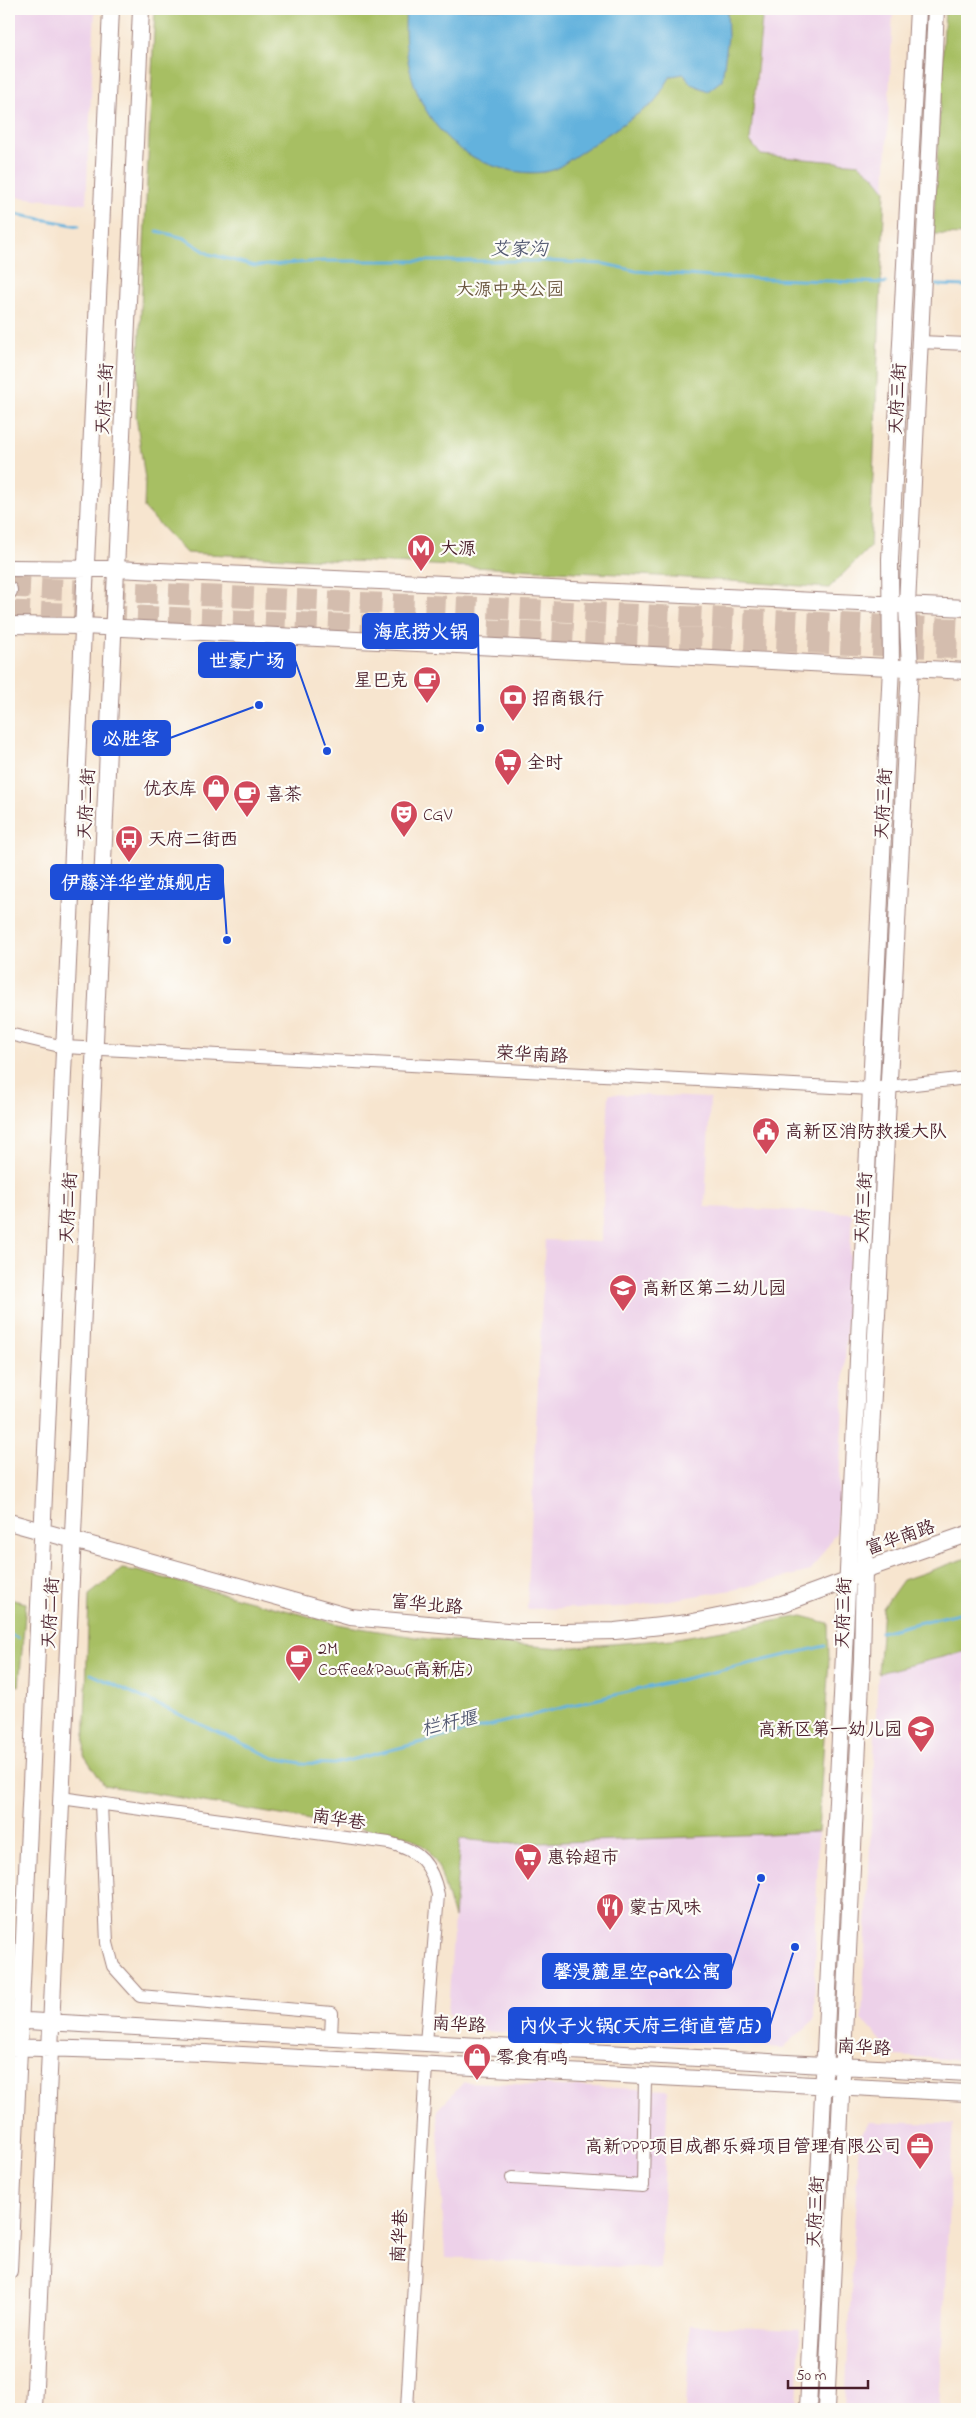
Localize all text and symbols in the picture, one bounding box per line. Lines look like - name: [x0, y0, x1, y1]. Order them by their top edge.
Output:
- water label: 艾家沟: [490, 237, 549, 264]
- park label: 大源中央公园: [456, 278, 564, 304]
- street label: 天府二街: [91, 362, 121, 436]
- street label: 天府三街: [884, 362, 914, 436]
- metro station icon: 大源: [406, 533, 436, 572]
- place label: 大源: [440, 537, 476, 563]
- callout: 海底捞火锅: [363, 614, 478, 648]
- text: 海底捞火锅: [373, 620, 469, 647]
- callout: 世豪广场: [199, 643, 295, 677]
- text: 世豪广场: [209, 649, 285, 676]
- cafe icon: 星巴克: [412, 665, 442, 704]
- place label: 星巴克: [354, 669, 408, 695]
- bank icon: 招商银行: [498, 683, 528, 722]
- place label: 招商银行: [532, 687, 604, 713]
- callout: 必胜客: [93, 721, 170, 755]
- text: 必胜客: [102, 727, 160, 754]
- supermarket icon: 全时: [493, 747, 523, 786]
- place label: 全时: [527, 751, 563, 777]
- street label: 天府二街: [73, 767, 103, 841]
- street label: 天府三街: [870, 767, 900, 841]
- shop icon: 优衣库: [201, 773, 231, 812]
- place label: 优衣库: [143, 777, 197, 803]
- cafe icon: 喜茶: [232, 779, 262, 818]
- place label: 喜茶: [266, 783, 302, 809]
- theatre icon: CGV: [389, 799, 419, 838]
- place label: CGV: [423, 803, 453, 829]
- bus stop icon: 天府二街西: [114, 824, 144, 863]
- place label: 天府二街西: [148, 828, 238, 854]
- callout: 伊藤洋华堂旗舰店: [51, 865, 223, 899]
- text: 伊藤洋华堂旗舰店: [61, 871, 213, 898]
- street label: 荣华南路: [495, 1041, 569, 1071]
- public building icon: 高新区消防救援大队: [751, 1116, 781, 1155]
- place label: 高新区消防救援大队: [785, 1120, 947, 1146]
- street label: 天府二街: [55, 1171, 85, 1245]
- street label: 天府三街: [850, 1171, 880, 1245]
- school or university icon: 高新区第二幼儿园: [608, 1273, 638, 1312]
- place label: 高新区第二幼儿园: [642, 1277, 786, 1303]
- street label: 富华南路: [862, 1515, 939, 1563]
- street label: 天府二街: [37, 1576, 67, 1650]
- street label: 天府三街: [831, 1577, 859, 1650]
- street label: 富华北路: [390, 1590, 464, 1622]
- place label: 2M Coffee&Paw(高新店): [318, 1637, 472, 1684]
- cafe icon: 2M Coffee&Paw(高新店): [284, 1643, 314, 1682]
- water label: 栏杆堰: [419, 1704, 482, 1744]
- school or university icon: 高新区第一幼儿园: [906, 1714, 936, 1753]
- place label: 高新区第一幼儿园: [758, 1718, 902, 1744]
- street label: 南华巷: [310, 1804, 367, 1838]
- supermarket icon: 惠铃超市: [513, 1842, 543, 1881]
- place label: 惠铃超市: [547, 1846, 619, 1872]
- restaurant icon: 蒙古风味: [595, 1892, 625, 1931]
- place label: 蒙古风味: [629, 1896, 701, 1922]
- callout: 馨漫麓星空park公寓: [543, 1954, 731, 1988]
- text: 馨漫麓星空park公寓: [553, 1960, 721, 1987]
- callout: 内伙子火锅(天府三街直营店): [509, 2008, 770, 2042]
- street label: 南华路: [431, 2012, 487, 2040]
- text: 内伙子火锅(天府三街直营店): [519, 2014, 761, 2041]
- street label: 南华路: [836, 2035, 892, 2063]
- shop icon: 零食有鸣: [462, 2042, 492, 2081]
- place label: 零食有鸣: [496, 2046, 568, 2072]
- office icon: 高新PPP项目成都乐舜项目管理有限公司: [905, 2131, 935, 2170]
- place label: 高新PPP项目成都乐舜项目管理有限公司: [585, 2135, 901, 2161]
- street label: 天府三街: [802, 2175, 832, 2249]
- street label: 南华巷: [387, 2208, 415, 2264]
- scale bar: [788, 2358, 868, 2390]
- text: 50 m: [796, 2365, 827, 2387]

